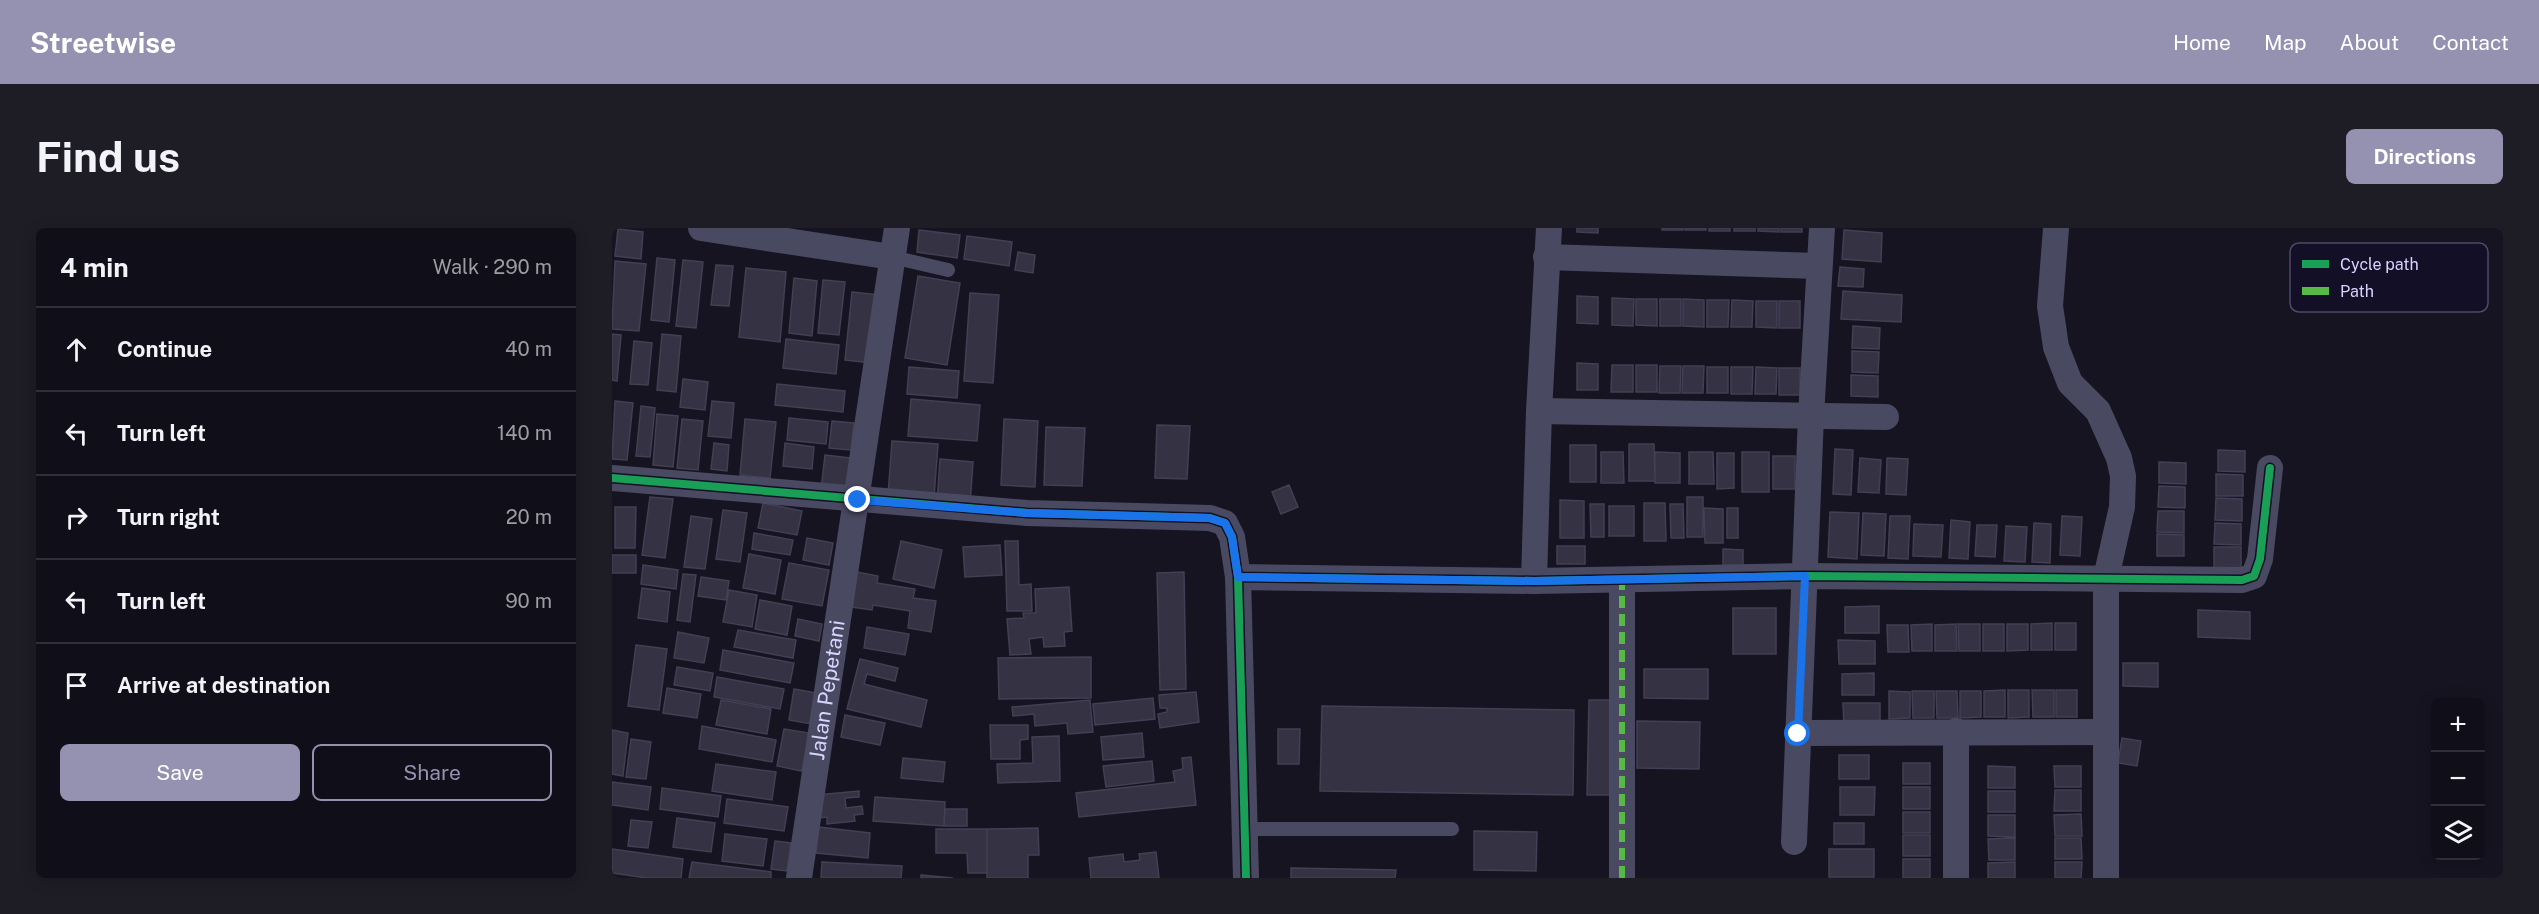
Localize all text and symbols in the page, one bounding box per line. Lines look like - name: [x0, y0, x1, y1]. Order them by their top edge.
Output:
- text: Streetwise: [30, 26, 176, 59]
- text: Home: [2173, 30, 2231, 55]
- text: Map: [2264, 30, 2307, 55]
- text: About: [2340, 30, 2399, 55]
- text: Contact: [2432, 30, 2509, 55]
- button: Directions: [2346, 129, 2503, 184]
- text: Find us: [36, 132, 180, 181]
- legend: [2290, 243, 2488, 312]
- text: 4 min: [60, 252, 129, 283]
- text: Walk · 290 m: [433, 255, 552, 279]
- text: Cycle path: [2340, 255, 2419, 274]
- text: Path: [2340, 282, 2374, 301]
- icon: ahead: [60, 333, 93, 366]
- text: Continue: [117, 336, 212, 362]
- text: 40 m: [505, 337, 552, 361]
- icon: left: [60, 417, 93, 450]
- text: Turn left: [117, 420, 206, 446]
- text: 140 m: [497, 421, 552, 445]
- route end: [844, 486, 870, 512]
- icon: right: [60, 501, 93, 534]
- text: Turn right: [117, 504, 220, 530]
- text: 20 m: [506, 505, 552, 529]
- icon: left: [60, 585, 93, 618]
- text: Turn left: [117, 588, 206, 614]
- text: 90 m: [505, 589, 552, 613]
- street label: Jalan Pepetani: [804, 618, 850, 762]
- icon: arrive: [60, 669, 93, 702]
- text: Arrive at destination: [117, 672, 330, 698]
- map controls: [2431, 698, 2485, 860]
- button: +: [2431, 698, 2485, 752]
- route start: [1784, 720, 1810, 746]
- button: Save: [60, 744, 300, 801]
- button: Share: [312, 744, 552, 801]
- button: −: [2431, 752, 2485, 806]
- button: layers: [2431, 806, 2485, 860]

